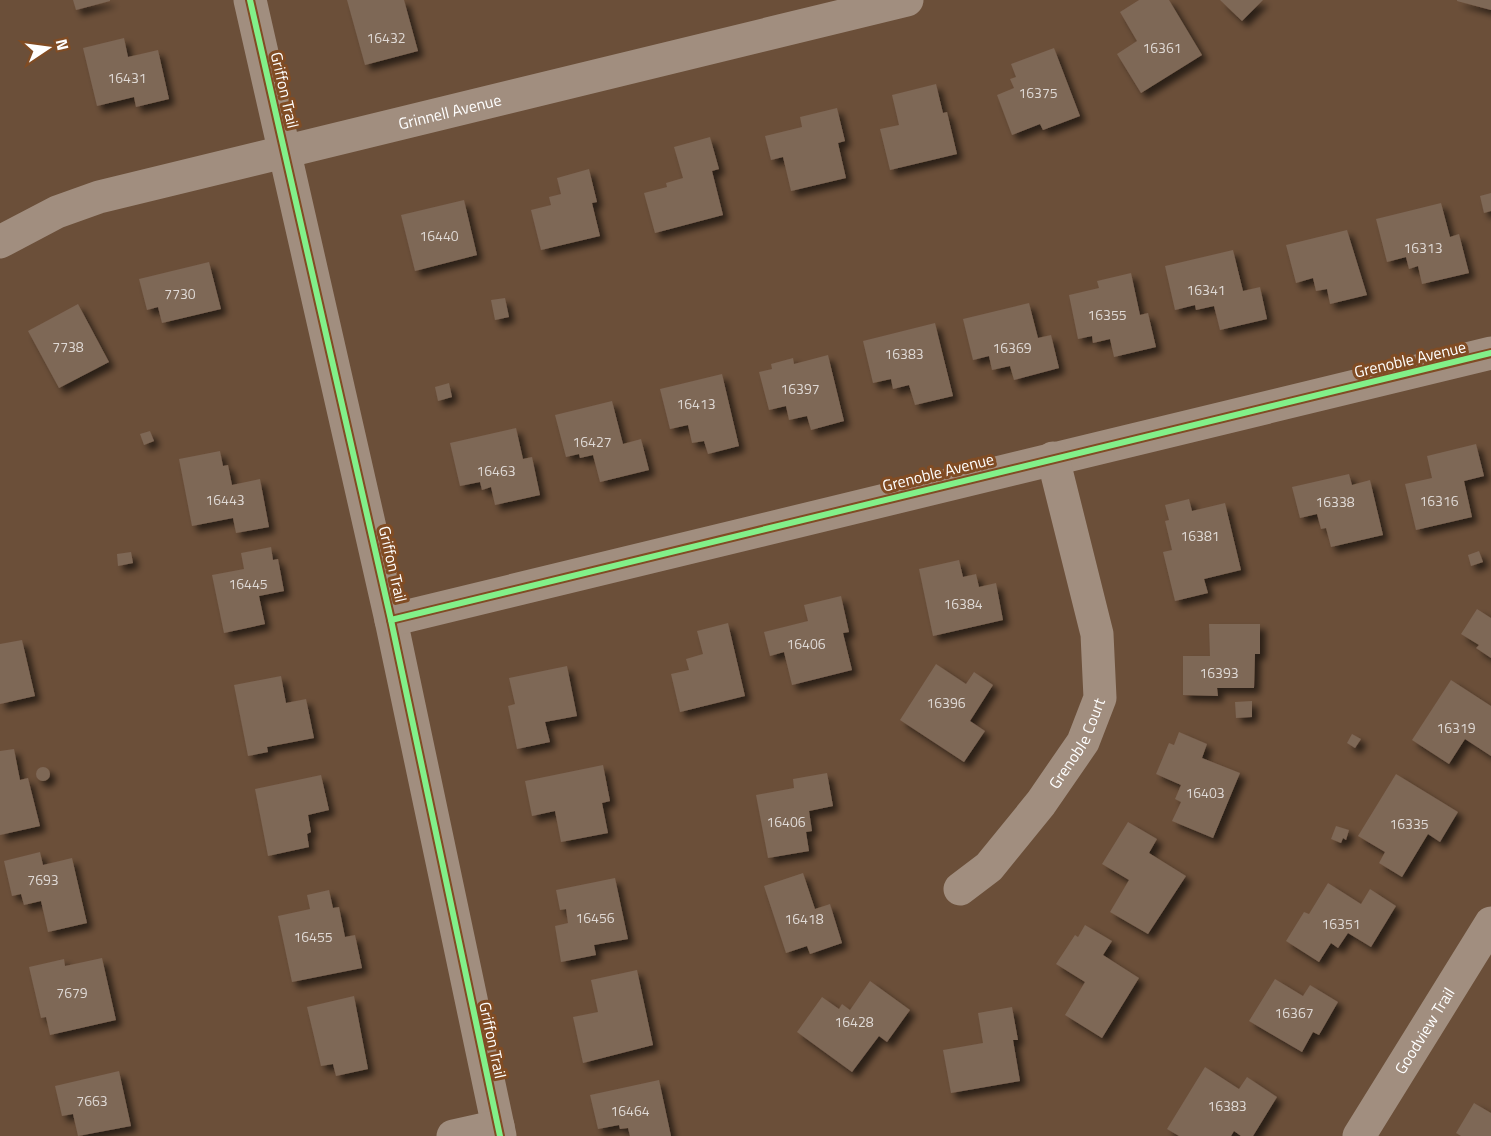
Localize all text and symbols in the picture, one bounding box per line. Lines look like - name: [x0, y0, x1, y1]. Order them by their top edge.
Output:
- north arrow: [18, 18, 78, 78]
- house number: 16432: [366, 27, 406, 48]
- text: N: [50, 37, 76, 53]
- house number: 16361: [1142, 37, 1182, 58]
- street label: Griffon Trail: [265, 49, 305, 131]
- house number: 16431: [107, 67, 147, 88]
- house number: 16375: [1018, 82, 1058, 103]
- street label: Grinnell Avenue: [396, 87, 504, 136]
- house number: 16440: [419, 225, 459, 246]
- house number: 16313: [1403, 237, 1443, 258]
- house number: 16341: [1186, 279, 1226, 300]
- house number: 7730: [164, 283, 196, 304]
- house number: 16355: [1087, 304, 1127, 325]
- street label: Grenoble Avenue: [1352, 334, 1468, 384]
- house number: 7738: [52, 336, 84, 357]
- house number: 16369: [992, 337, 1032, 358]
- house number: 16383: [884, 343, 924, 364]
- house number: 16397: [780, 378, 820, 399]
- house number: 16413: [676, 393, 716, 414]
- house number: 16427: [572, 431, 612, 452]
- street label: Grenoble Avenue: [880, 447, 996, 497]
- house number: 16463: [476, 460, 516, 481]
- house number: 16443: [205, 489, 245, 510]
- house number: 16316: [1419, 490, 1459, 511]
- house number: 16338: [1315, 491, 1355, 512]
- street label: Griffon Trail: [373, 523, 413, 605]
- house number: 16381: [1180, 525, 1220, 546]
- house number: 16445: [228, 573, 268, 594]
- house number: 16384: [943, 593, 983, 614]
- house number: 16406: [786, 633, 826, 654]
- house number: 16393: [1199, 662, 1239, 683]
- house number: 16396: [926, 692, 966, 713]
- street label: Grenoble Court: [1042, 694, 1111, 794]
- house number: 16319: [1436, 717, 1476, 738]
- house number: 16403: [1185, 782, 1225, 803]
- house number: 16406: [766, 811, 806, 832]
- house number: 16335: [1389, 813, 1429, 834]
- house number: 7693: [27, 869, 59, 890]
- house number: 16456: [575, 907, 615, 928]
- house number: 16418: [784, 908, 824, 929]
- house number: 16351: [1321, 913, 1361, 934]
- house number: 16455: [293, 926, 333, 947]
- house number: 7679: [56, 982, 88, 1003]
- street label: Goodview Trail: [1388, 983, 1460, 1079]
- street label: Griffon Trail: [473, 1000, 513, 1080]
- house number: 16367: [1274, 1002, 1314, 1023]
- house number: 16428: [834, 1011, 874, 1032]
- house number: 7663: [76, 1090, 108, 1111]
- house number: 16383: [1207, 1095, 1247, 1116]
- house number: 16464: [610, 1100, 650, 1121]

